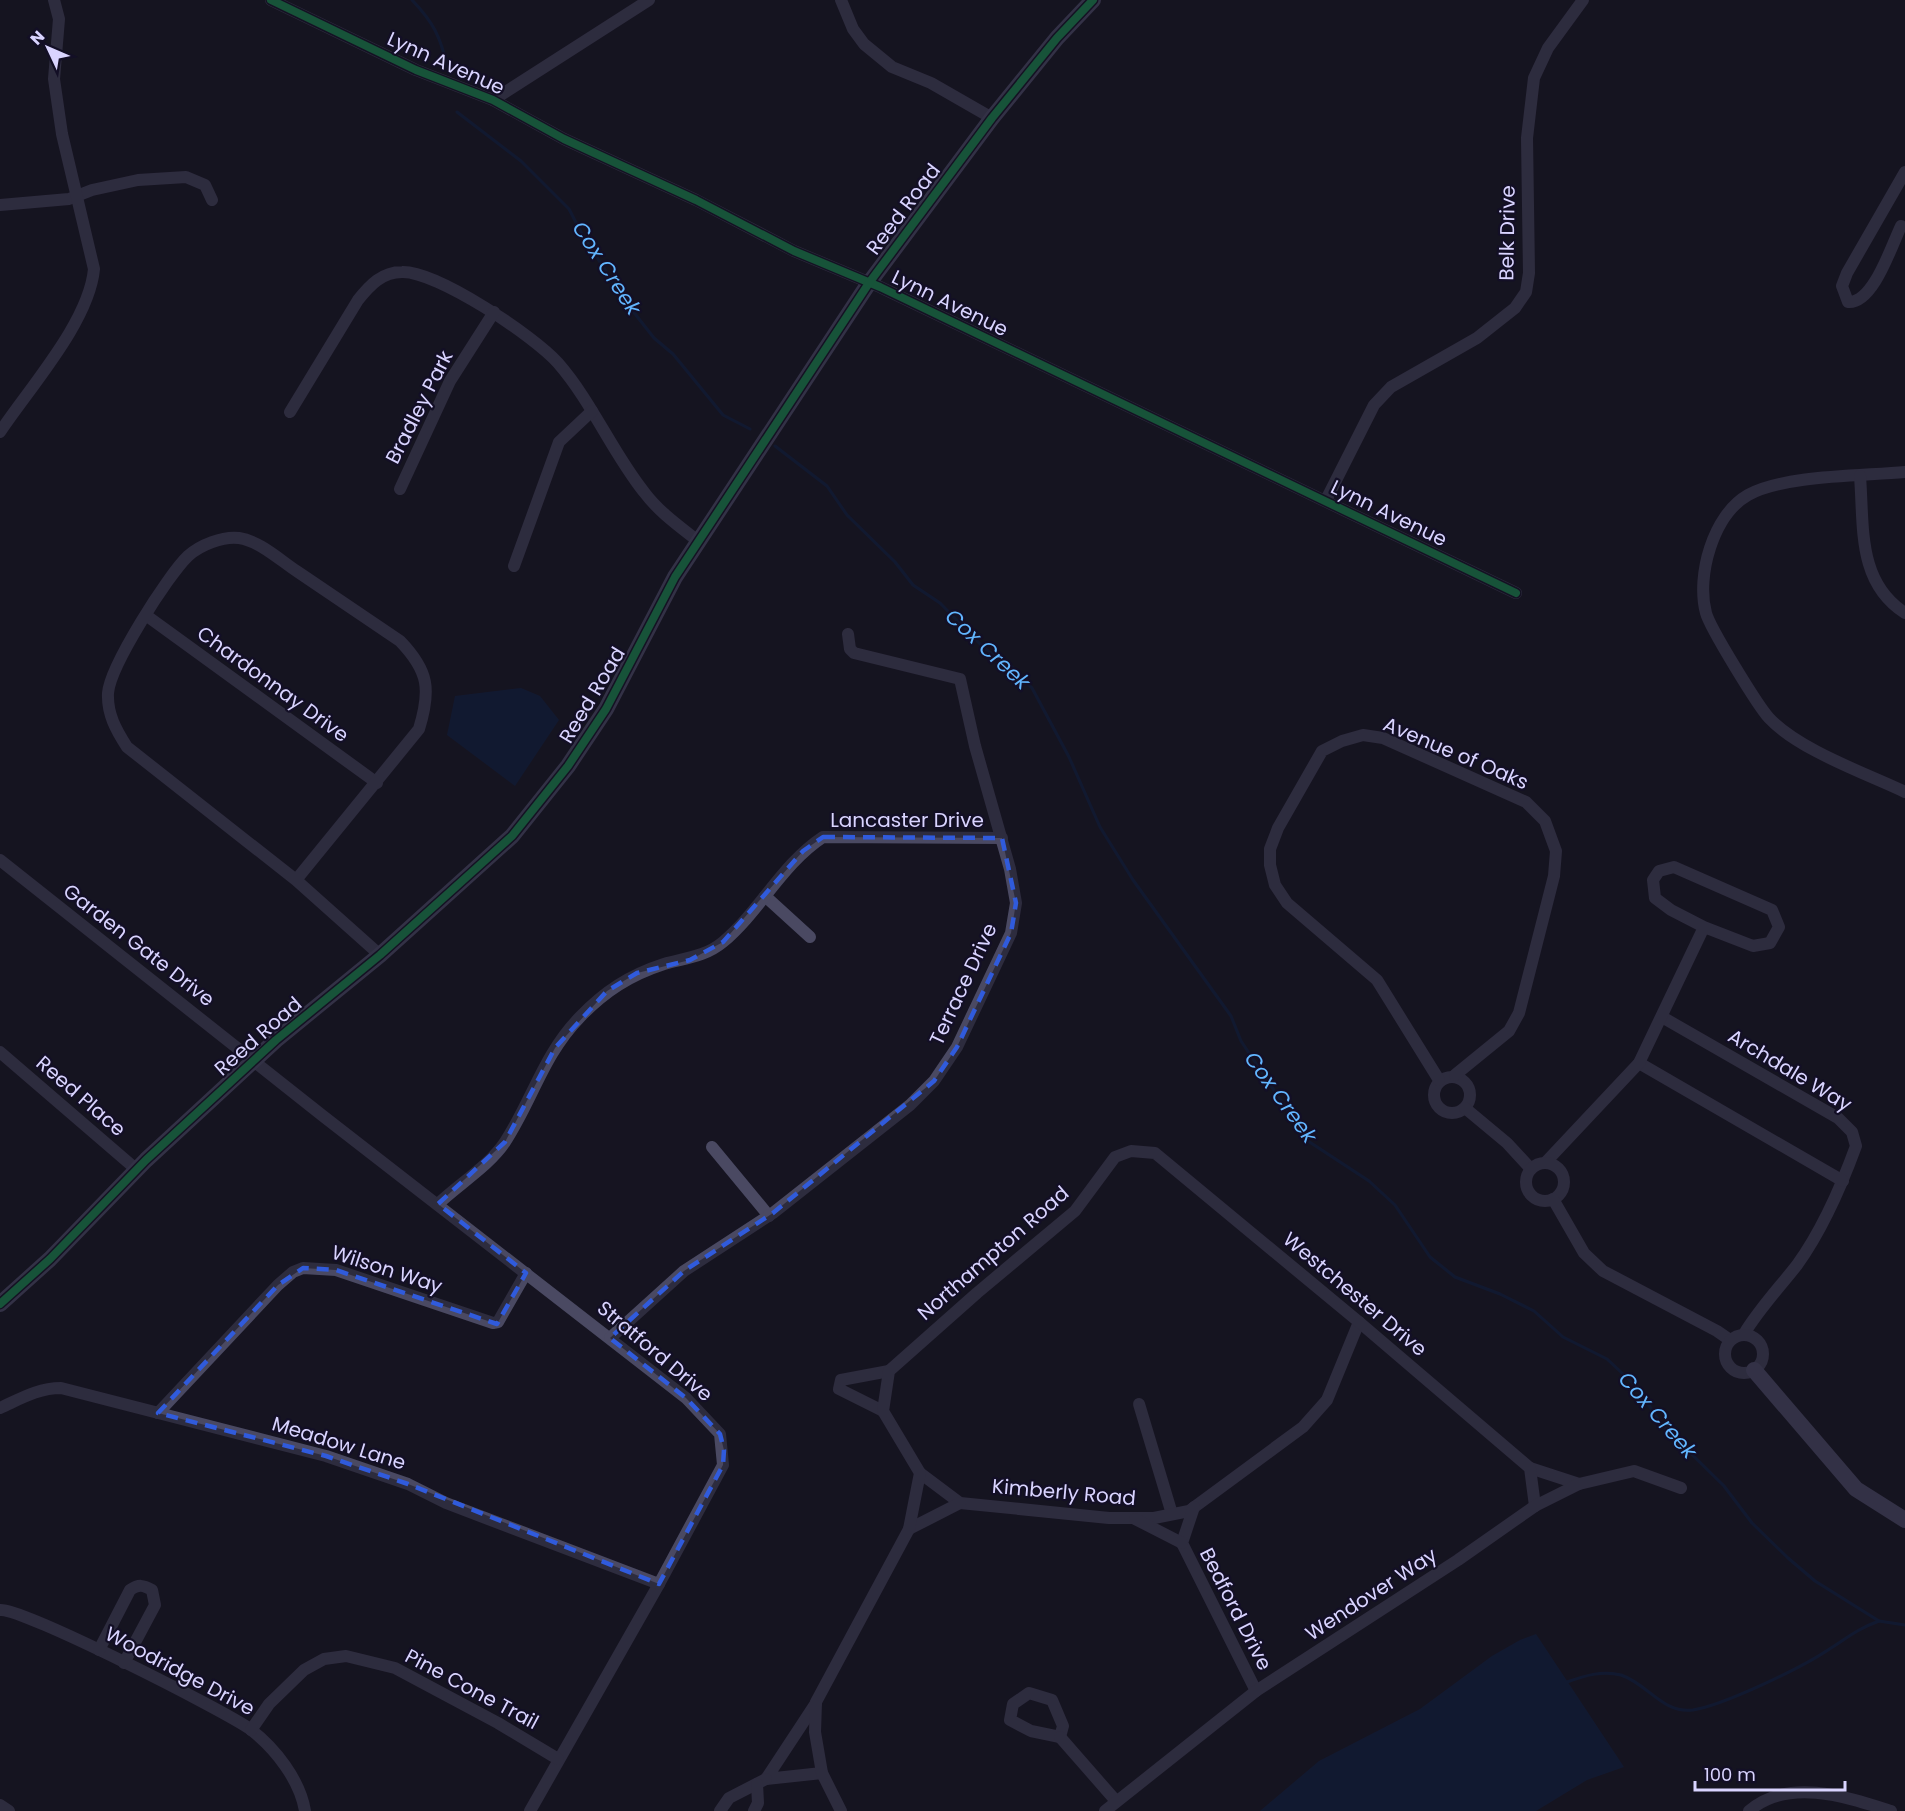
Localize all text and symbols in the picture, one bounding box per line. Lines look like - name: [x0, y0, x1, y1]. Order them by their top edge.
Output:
- north arrow: [18, 18, 78, 78]
- street label: Lynn Avenue: [383, 25, 509, 101]
- text: N: [25, 26, 50, 50]
- street label: Reed Road: [859, 158, 947, 260]
- street label: Belk Drive: [1492, 185, 1522, 281]
- water label: Cox Creek: [566, 215, 649, 322]
- street label: Lynn Avenue: [887, 263, 1013, 343]
- street label: Bradley Park: [378, 345, 460, 468]
- street label: Lynn Avenue: [1326, 473, 1452, 553]
- water label: Cox Creek: [939, 602, 1038, 697]
- street label: Chardonnay Drive: [191, 619, 355, 749]
- street label: Reed Road: [552, 642, 632, 748]
- street label: Avenue of Oaks: [1379, 710, 1533, 796]
- street label: Lancaster Drive: [830, 806, 984, 834]
- street label: Garden Gate Drive: [58, 877, 220, 1013]
- street label: Terrace Drive: [922, 918, 1004, 1050]
- street label: Reed Road: [208, 990, 308, 1082]
- street label: Archdale Way: [1723, 1022, 1857, 1118]
- water label: Cox Creek: [1238, 1045, 1325, 1150]
- street label: Reed Place: [30, 1049, 132, 1143]
- street label: Northampton Road: [911, 1179, 1075, 1327]
- street label: Westchester Drive: [1277, 1225, 1433, 1363]
- street label: Wilson Way: [328, 1238, 446, 1300]
- street label: Stratford Drive: [591, 1294, 719, 1408]
- water label: Cox Creek: [1612, 1365, 1705, 1466]
- street label: Meadow Lane: [269, 1409, 409, 1477]
- street label: Kimberly Road: [991, 1472, 1137, 1512]
- street label: Wendover Way: [1300, 1541, 1442, 1647]
- street label: Bedford Drive: [1193, 1543, 1279, 1675]
- street label: Woodridge Drive: [100, 1620, 260, 1722]
- street label: Pine Cone Trail: [400, 1642, 544, 1736]
- scale bar: [1695, 1754, 1845, 1792]
- text: 100 m: [1704, 1762, 1756, 1787]

